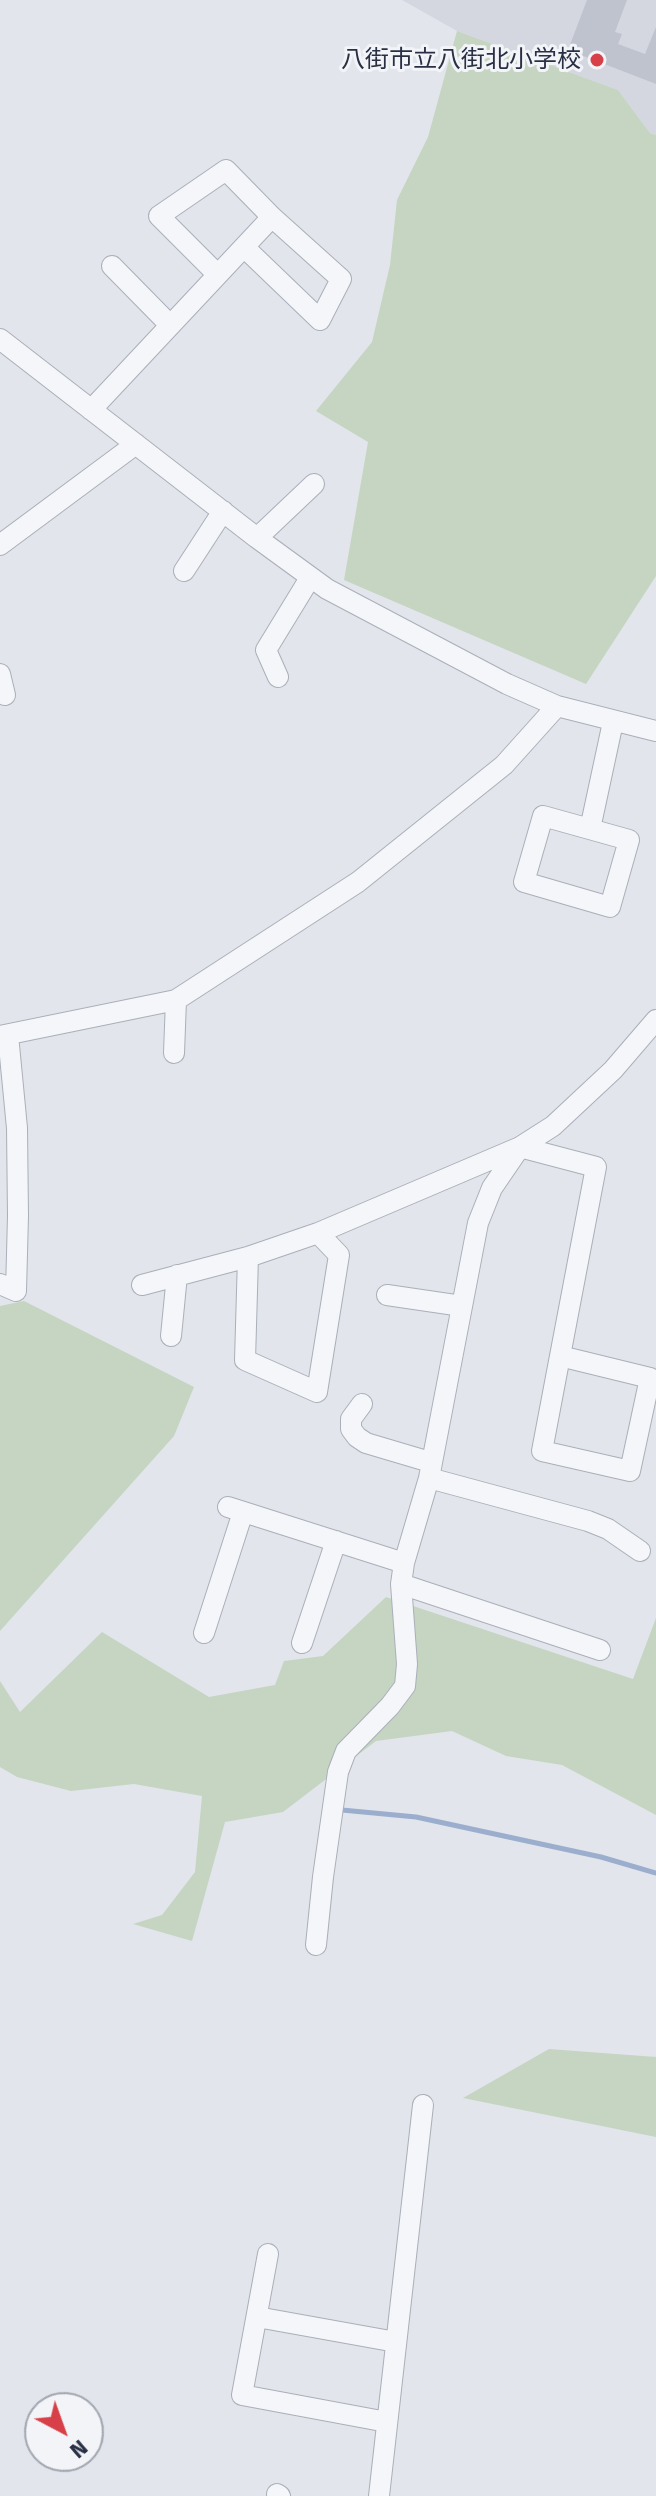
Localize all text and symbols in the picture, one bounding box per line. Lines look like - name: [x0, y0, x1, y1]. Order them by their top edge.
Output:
- place label: 八街市立八街北小学校: [341, 46, 581, 74]
- marker: 八街市立八街北小学校: [588, 51, 606, 69]
- north arrow: [24, 2392, 104, 2472]
- text: N: [64, 2434, 93, 2464]

